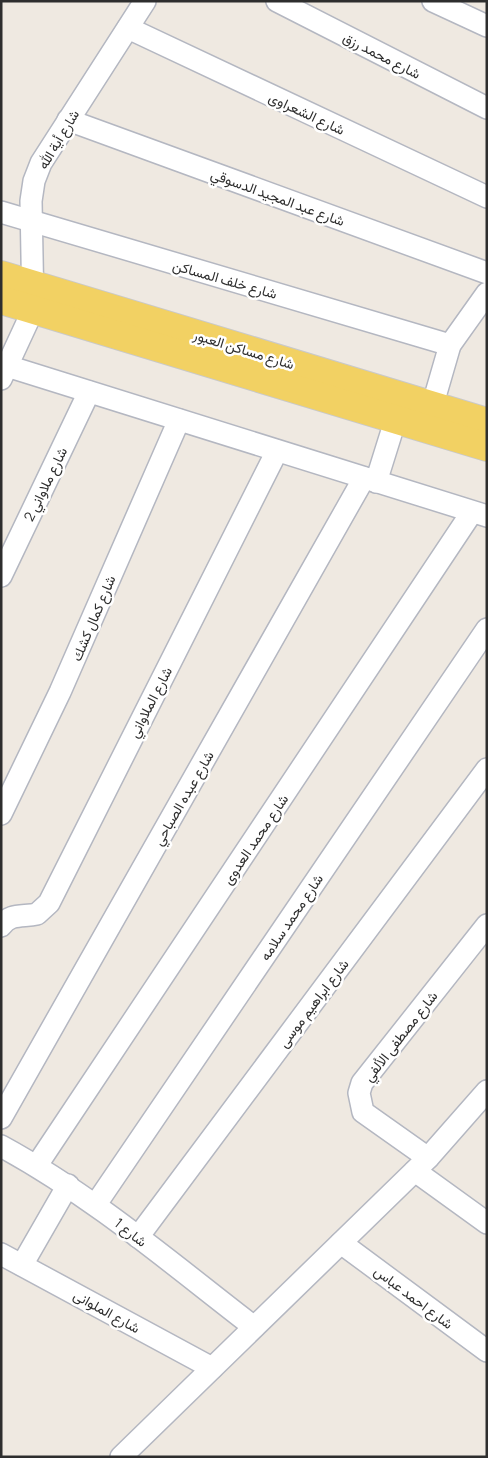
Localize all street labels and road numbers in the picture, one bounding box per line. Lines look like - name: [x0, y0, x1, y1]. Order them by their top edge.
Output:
- street label: شارع محمد رزق: [339, 27, 424, 85]
- street label: شارع الشعراوى: [265, 87, 348, 141]
- street label: شارع أية الله: [33, 106, 85, 173]
- street label: شارع عبد المجيد الدسوقي: [207, 164, 348, 233]
- street label: شارع خلف المساكن: [170, 255, 279, 305]
- street label: شارع مساكن العبور: [190, 324, 297, 375]
- street label: شارع ملاواني 2: [19, 444, 74, 526]
- street label: شارع كمال كشك: [66, 572, 121, 665]
- street label: شارع الملاواني: [124, 663, 179, 742]
- street label: شارع عبده الصباحي: [148, 747, 220, 850]
- street label: شارع محمد العدوى: [218, 790, 294, 889]
- street label: شارع محمد سلامه: [255, 870, 329, 965]
- street label: شارع ابراهيم موسى: [273, 955, 354, 1052]
- street label: شارع مصطفى الألفي: [359, 987, 444, 1087]
- street label: شارع 1: [110, 1213, 151, 1252]
- street label: شارع احمد عباس: [369, 1261, 457, 1335]
- street label: شارع الملوانى: [69, 1285, 144, 1339]

